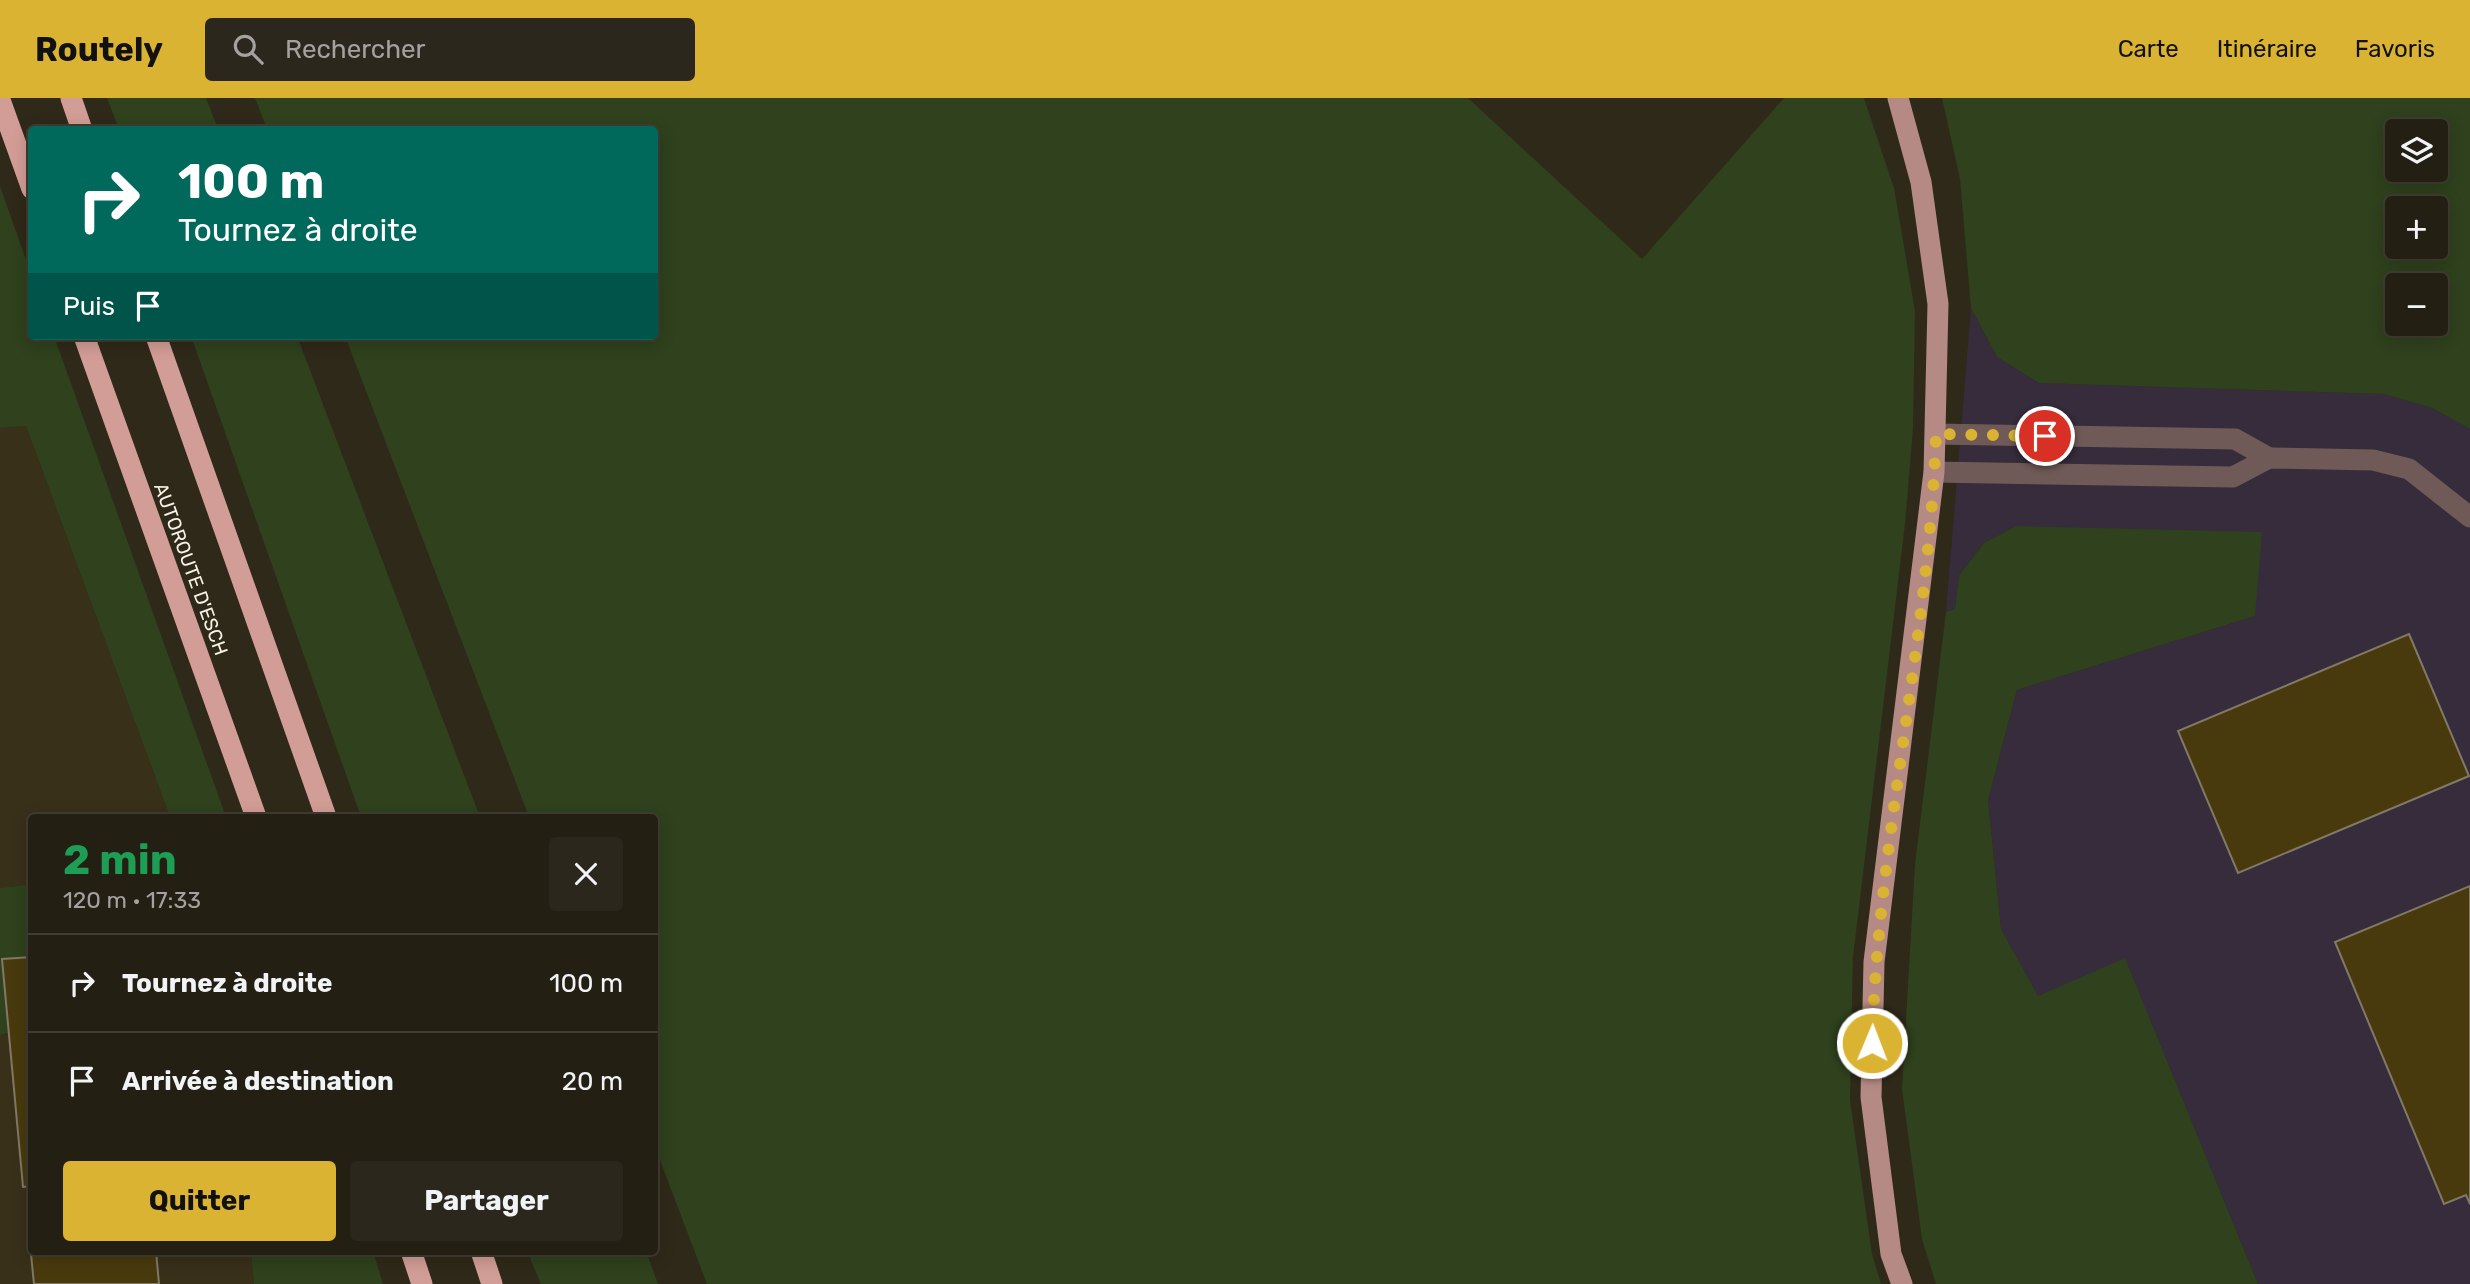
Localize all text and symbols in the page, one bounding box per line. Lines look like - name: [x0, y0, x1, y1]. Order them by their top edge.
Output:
- search box: [205, 18, 695, 81]
- text: Routely: [35, 30, 163, 69]
- icon: search: [229, 30, 267, 68]
- text: Rechercher: [285, 34, 426, 65]
- text: Carte: [2118, 35, 2179, 63]
- text: Itinéraire: [2217, 35, 2317, 63]
- text: Favoris: [2355, 35, 2435, 63]
- map controls: [2385, 119, 2448, 336]
- button: layers: [2385, 119, 2448, 182]
- text: 100 m: [178, 152, 324, 210]
- icon: right: [63, 154, 154, 245]
- button: +: [2385, 196, 2448, 259]
- text: Tournez à droite: [178, 211, 418, 249]
- button: −: [2385, 273, 2448, 336]
- icon: arrive: [129, 287, 167, 325]
- text: Puis: [63, 291, 115, 322]
- pin: [2015, 406, 2075, 466]
- icon: arrive: [2026, 417, 2064, 455]
- street label: AUTOROUTE D'ESCH: [149, 480, 233, 658]
- text: 2 min: [63, 835, 177, 885]
- button: close: [549, 837, 623, 911]
- text: 120 m · 17:33: [63, 886, 201, 914]
- icon: right: [63, 964, 101, 1002]
- text: Tournez à droite: [122, 968, 332, 999]
- text: 100 m: [549, 968, 623, 999]
- position arrow: [1835, 1006, 1909, 1080]
- icon: arrive: [63, 1062, 101, 1100]
- text: Arrivée à destination: [122, 1066, 394, 1097]
- text: 20 m: [562, 1066, 623, 1097]
- button: Quitter: [63, 1161, 336, 1241]
- button: Partager: [350, 1161, 623, 1241]

